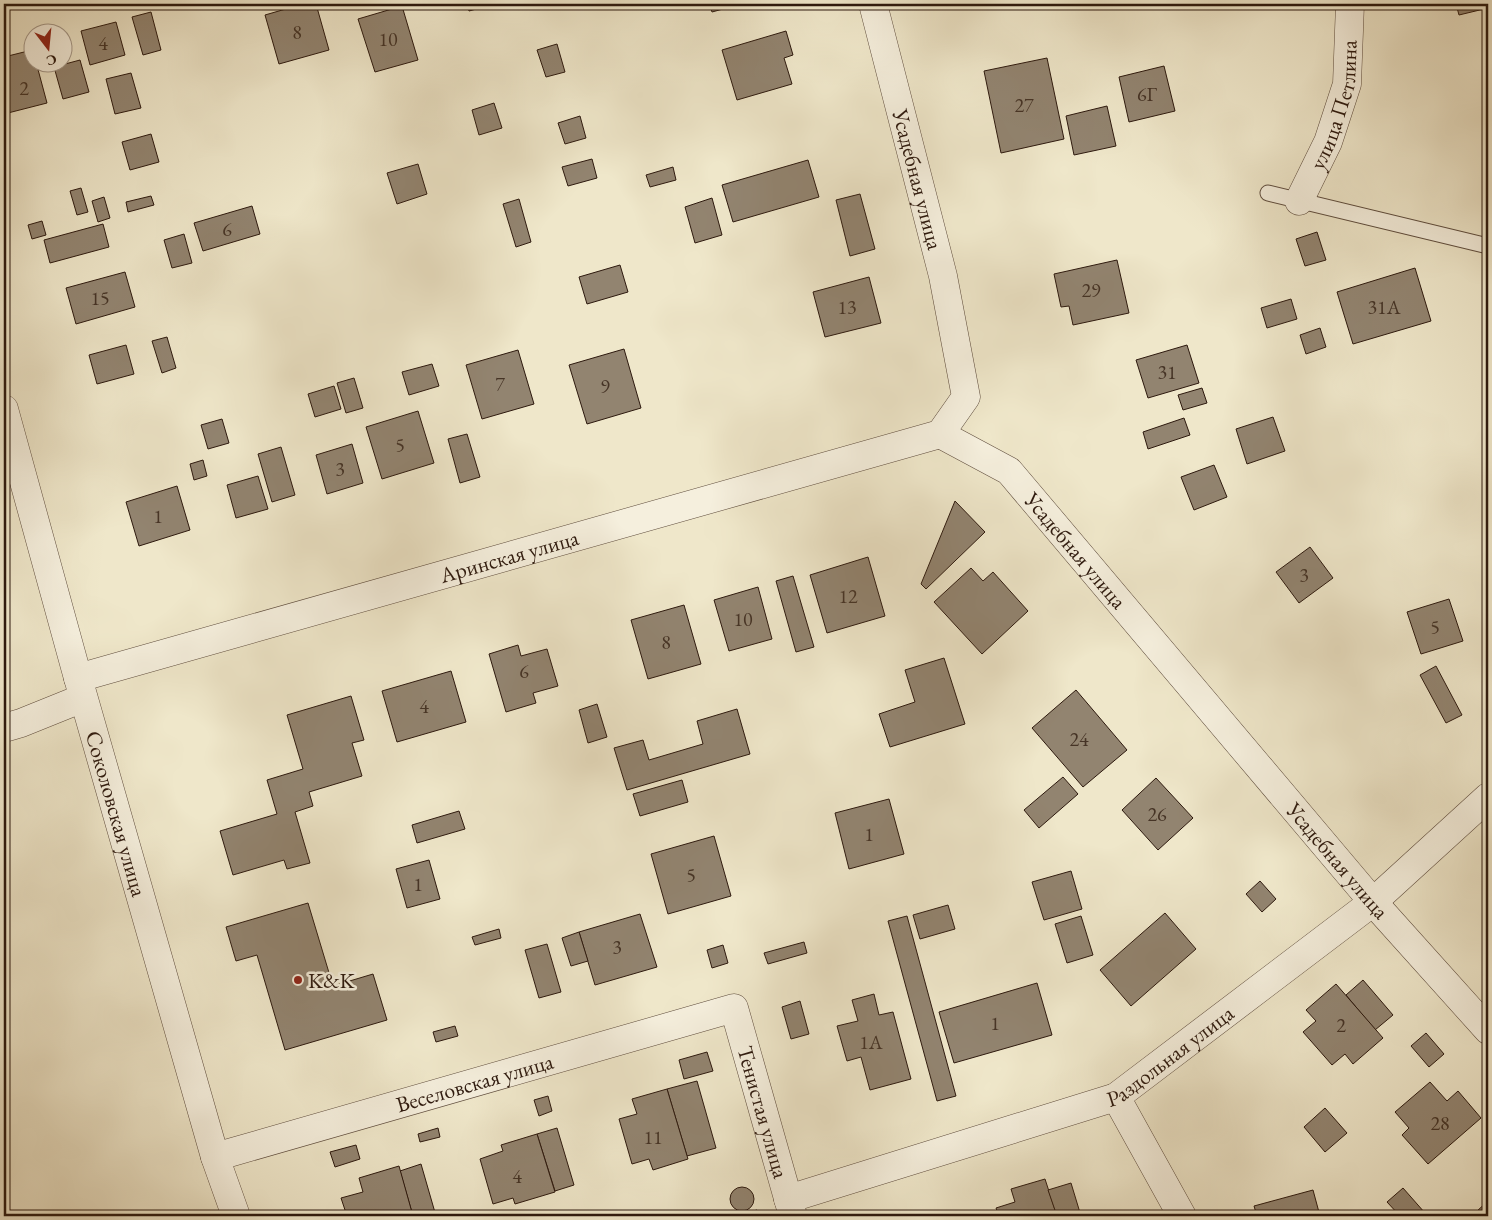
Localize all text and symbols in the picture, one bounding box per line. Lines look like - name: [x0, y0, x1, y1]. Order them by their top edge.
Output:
- house number: 8: [292, 19, 302, 45]
- north arrow: [22, 22, 72, 72]
- house number: 10: [378, 26, 398, 52]
- house number: 4: [98, 30, 108, 56]
- street label: улица Петлина: [1302, 39, 1363, 174]
- text: С: [44, 50, 59, 71]
- house number: 2: [19, 75, 29, 101]
- house number: 6Г: [1137, 81, 1158, 107]
- house number: 27: [1014, 92, 1034, 118]
- street label: Усадебная улица: [886, 105, 950, 253]
- house number: 6: [222, 216, 232, 242]
- house number: 29: [1081, 277, 1101, 303]
- house number: 15: [90, 285, 110, 311]
- house number: 13: [837, 294, 857, 320]
- house number: 31А: [1367, 294, 1401, 320]
- house number: 31: [1157, 359, 1177, 385]
- house number: 7: [495, 371, 505, 397]
- house number: 9: [600, 373, 610, 399]
- house number: 5: [395, 432, 405, 458]
- house number: 3: [335, 456, 345, 482]
- street label: Усадебная улица: [1018, 485, 1134, 615]
- house number: 1: [153, 503, 163, 529]
- street label: Аринская улица: [435, 522, 582, 590]
- house number: 3: [1299, 562, 1309, 588]
- house number: 12: [838, 583, 858, 609]
- house number: 10: [733, 606, 753, 632]
- house number: 5: [1430, 614, 1440, 640]
- house number: 8: [661, 629, 671, 655]
- house number: 6: [519, 658, 529, 684]
- house number: 4: [419, 693, 429, 719]
- house number: 24: [1069, 726, 1089, 752]
- street label: Соколовская улица: [79, 727, 154, 900]
- street label: Усадебная улица: [1280, 795, 1396, 925]
- house number: 26: [1147, 801, 1167, 827]
- house number: 1: [864, 821, 874, 847]
- house number: 5: [686, 862, 696, 888]
- house number: 1: [413, 871, 423, 897]
- house number: 3: [612, 934, 622, 960]
- place label: K&K: [308, 966, 356, 995]
- marker: K&K: [292, 974, 304, 986]
- street label: Раздольная улица: [1103, 998, 1240, 1114]
- house number: 1: [990, 1010, 1000, 1036]
- house number: 2: [1336, 1012, 1346, 1038]
- house number: 1А: [859, 1029, 883, 1055]
- street label: Тенистая улица: [731, 1042, 796, 1182]
- street label: Веселовская улица: [392, 1046, 557, 1119]
- house number: 28: [1430, 1110, 1450, 1136]
- house number: 11: [643, 1124, 663, 1150]
- house number: 4: [512, 1163, 522, 1189]

